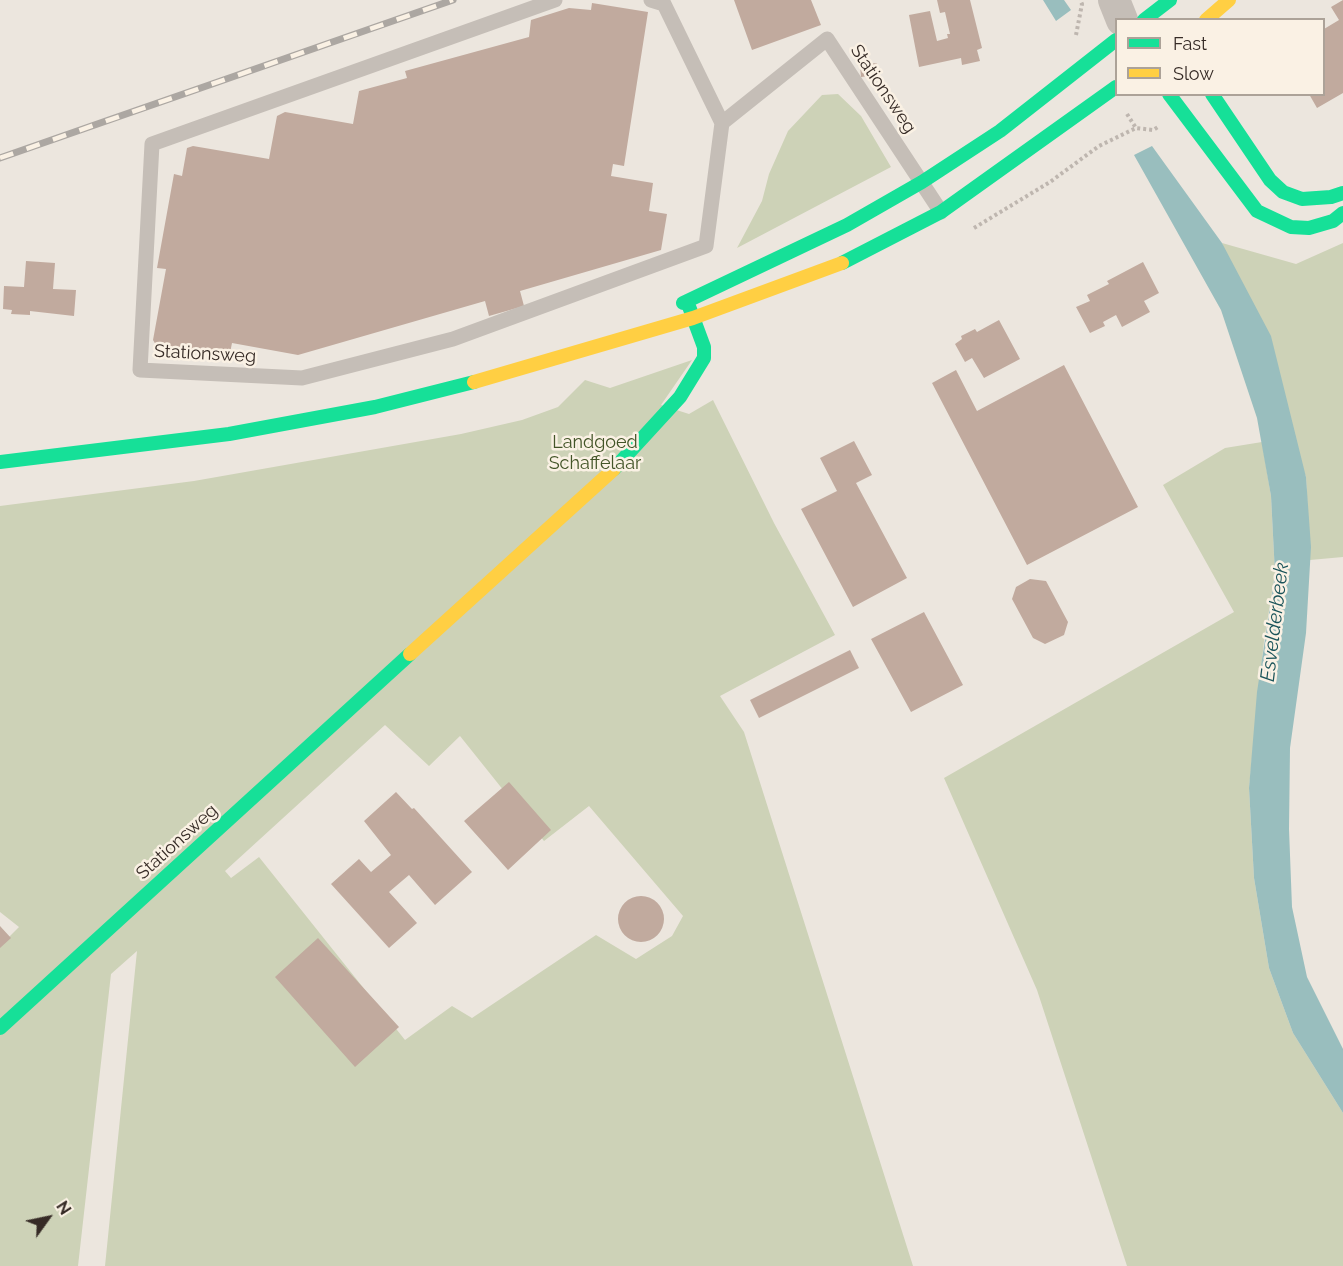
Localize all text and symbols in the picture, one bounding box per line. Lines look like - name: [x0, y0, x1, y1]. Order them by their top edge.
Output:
- legend: [1115, 18, 1325, 96]
- text: Fast: [1173, 33, 1207, 54]
- street label: Stationsweg: [845, 41, 921, 137]
- text: Slow: [1173, 63, 1214, 84]
- street label: Stationsweg: [153, 341, 257, 367]
- park label: Landgoed Schaffelaar: [549, 432, 641, 474]
- water label: Esvelderbeek: [1256, 561, 1294, 683]
- street label: Stationsweg: [132, 800, 222, 884]
- north arrow: [18, 1188, 78, 1248]
- text: N: [52, 1198, 75, 1218]

